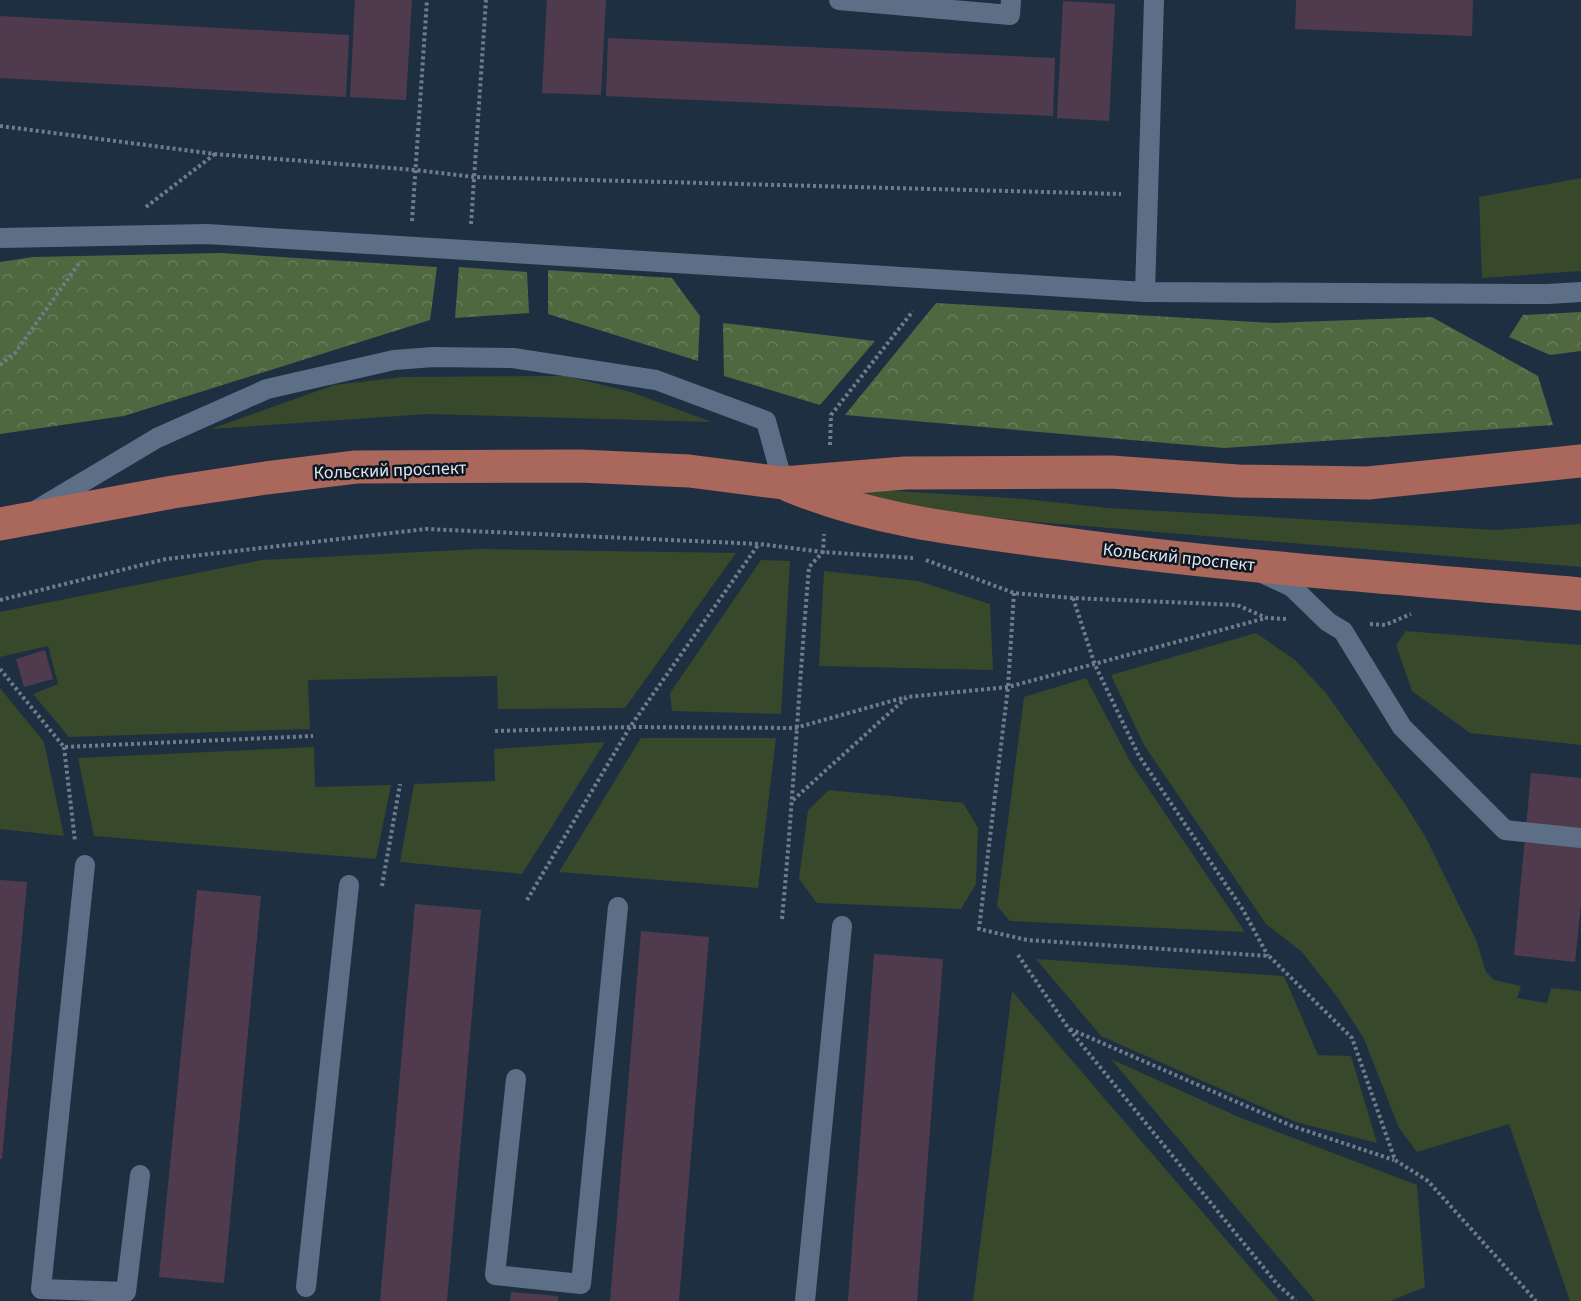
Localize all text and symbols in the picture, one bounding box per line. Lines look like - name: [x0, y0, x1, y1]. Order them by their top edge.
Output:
- street label: Кольский проспект: [313, 455, 467, 486]
- street label: Кольский проспект: [1101, 537, 1256, 578]

